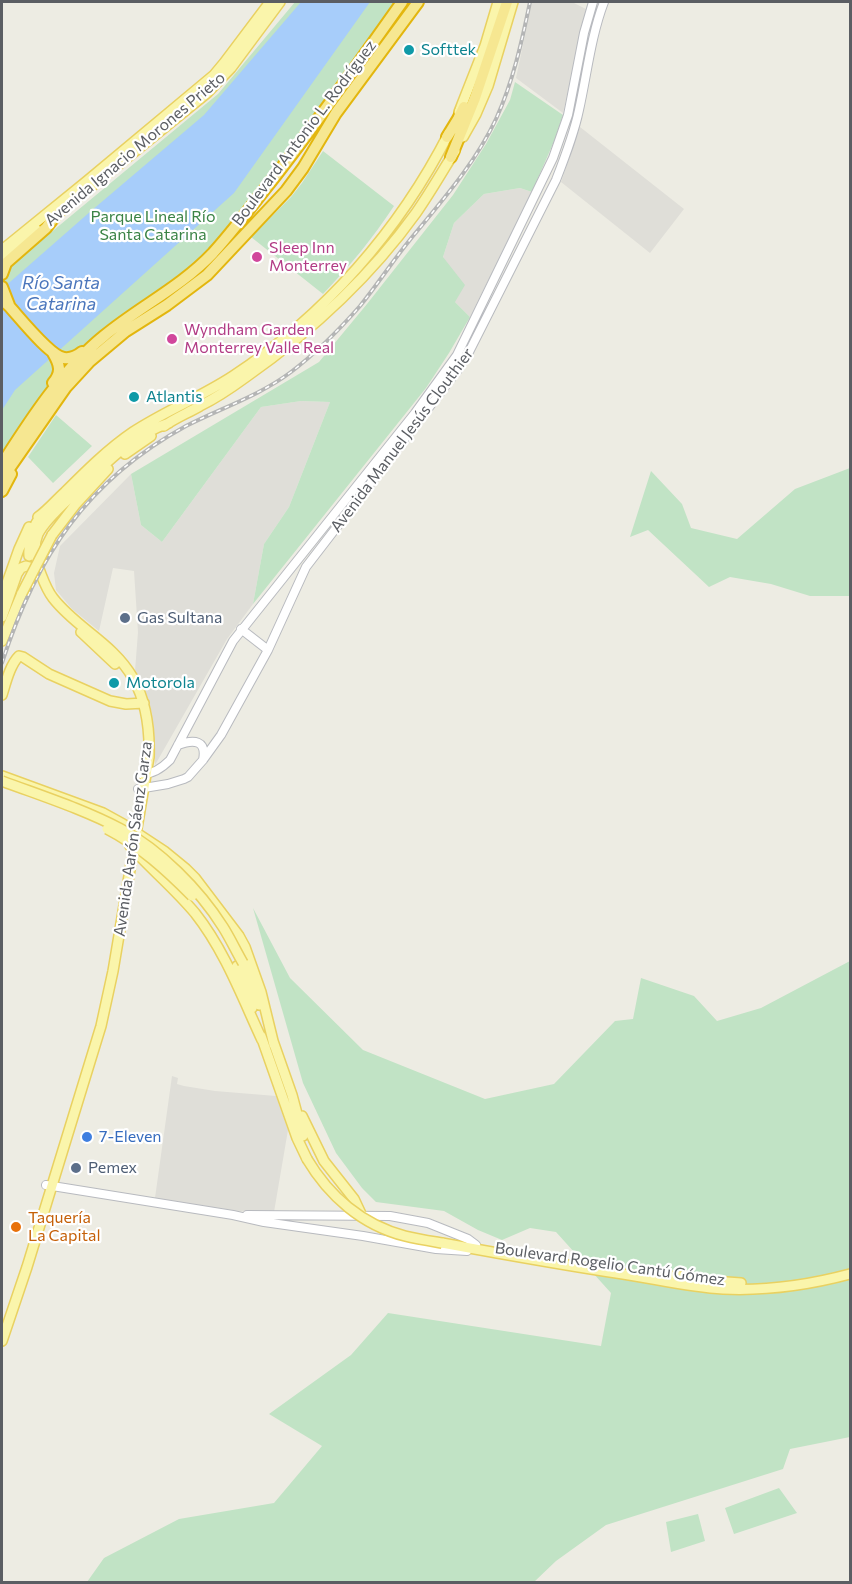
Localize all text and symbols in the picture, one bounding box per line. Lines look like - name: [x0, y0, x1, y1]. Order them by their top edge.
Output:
- street label: Boulevard Antonio L. Rodríguez: [228, 36, 380, 230]
- place label: Softtek: [421, 40, 476, 60]
- marker: Softtek: [402, 43, 416, 57]
- street label: Avenida Ignacio Morones Prieto: [41, 68, 229, 230]
- park label: Parque Lineal Río Santa Catarina: [90, 207, 216, 245]
- place label: Sleep Inn Monterrey: [269, 238, 347, 276]
- marker: Sleep Inn Monterrey: [250, 250, 264, 264]
- water label: Río Santa Catarina: [22, 272, 100, 314]
- place label: Wyndham Garden Monterrey Valle Real: [184, 320, 334, 358]
- marker: Wyndham Garden Monterrey Valle Real: [165, 332, 179, 346]
- street label: Avenida Manuel Jesús Clouthier: [326, 344, 478, 536]
- place label: Atlantis: [146, 387, 203, 407]
- marker: Atlantis: [127, 390, 141, 404]
- place label: Gas Sultana: [137, 608, 222, 628]
- marker: Gas Sultana: [118, 611, 132, 625]
- place label: Motorola: [126, 673, 195, 693]
- marker: Motorola: [107, 676, 121, 690]
- street label: Avenida Aarón Sáenz Garza: [110, 740, 156, 938]
- place label: 7-Eleven: [99, 1127, 162, 1147]
- marker: 7-Eleven: [80, 1130, 94, 1144]
- place label: Pemex: [88, 1158, 137, 1178]
- marker: Pemex: [69, 1161, 83, 1175]
- place label: Taquería La Capital: [28, 1208, 100, 1246]
- marker: Taquería La Capital: [9, 1220, 23, 1234]
- street label: Boulevard Rogelio Cantú Gómez: [494, 1238, 726, 1290]

